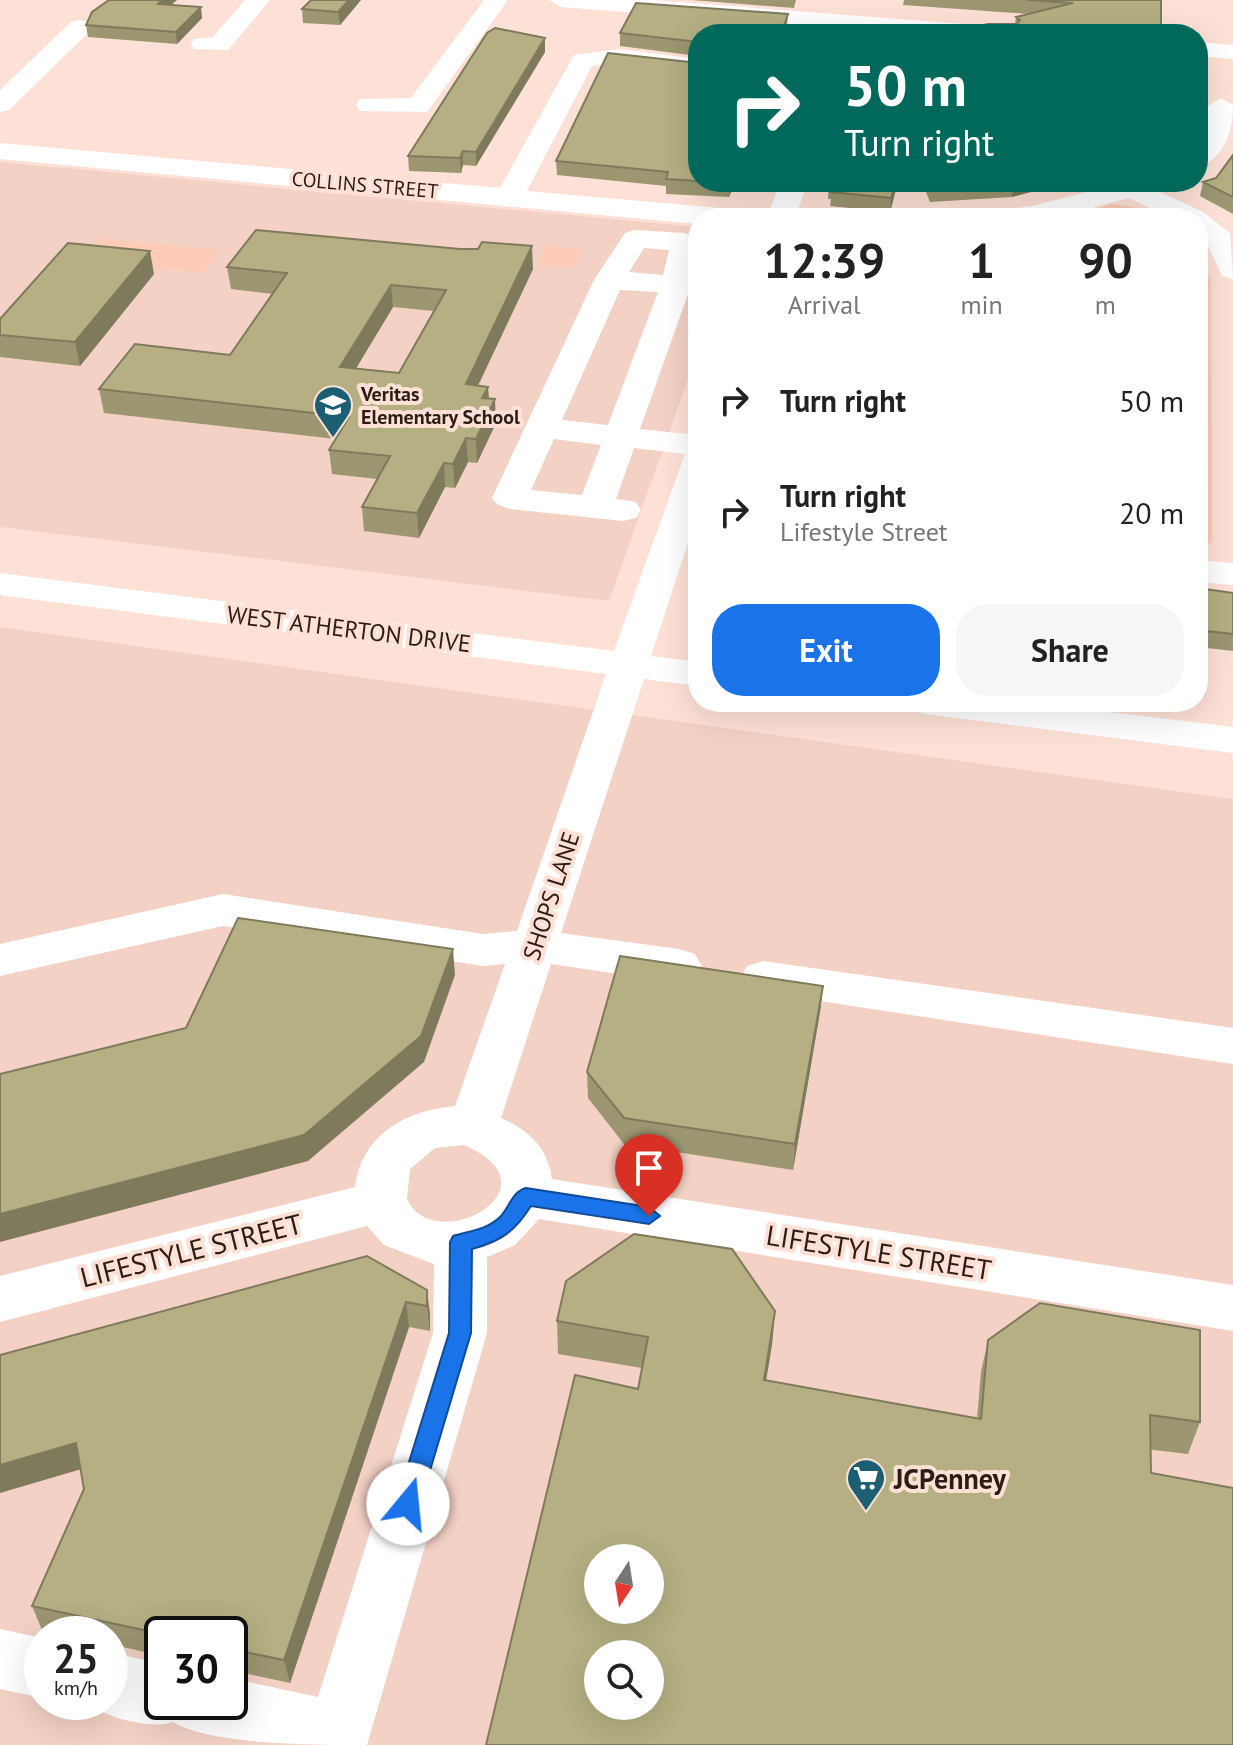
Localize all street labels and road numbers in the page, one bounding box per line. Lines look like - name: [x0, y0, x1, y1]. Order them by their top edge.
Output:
- street label: COLLINS STREET: [291, 166, 439, 204]
- street label: WEST ATHERTON DRIVE: [225, 599, 473, 659]
- street label: SHOPS LANE: [516, 828, 586, 964]
- street label: LIFESTYLE STREET: [76, 1204, 306, 1295]
- street label: LIFESTYLE STREET: [764, 1216, 995, 1288]

